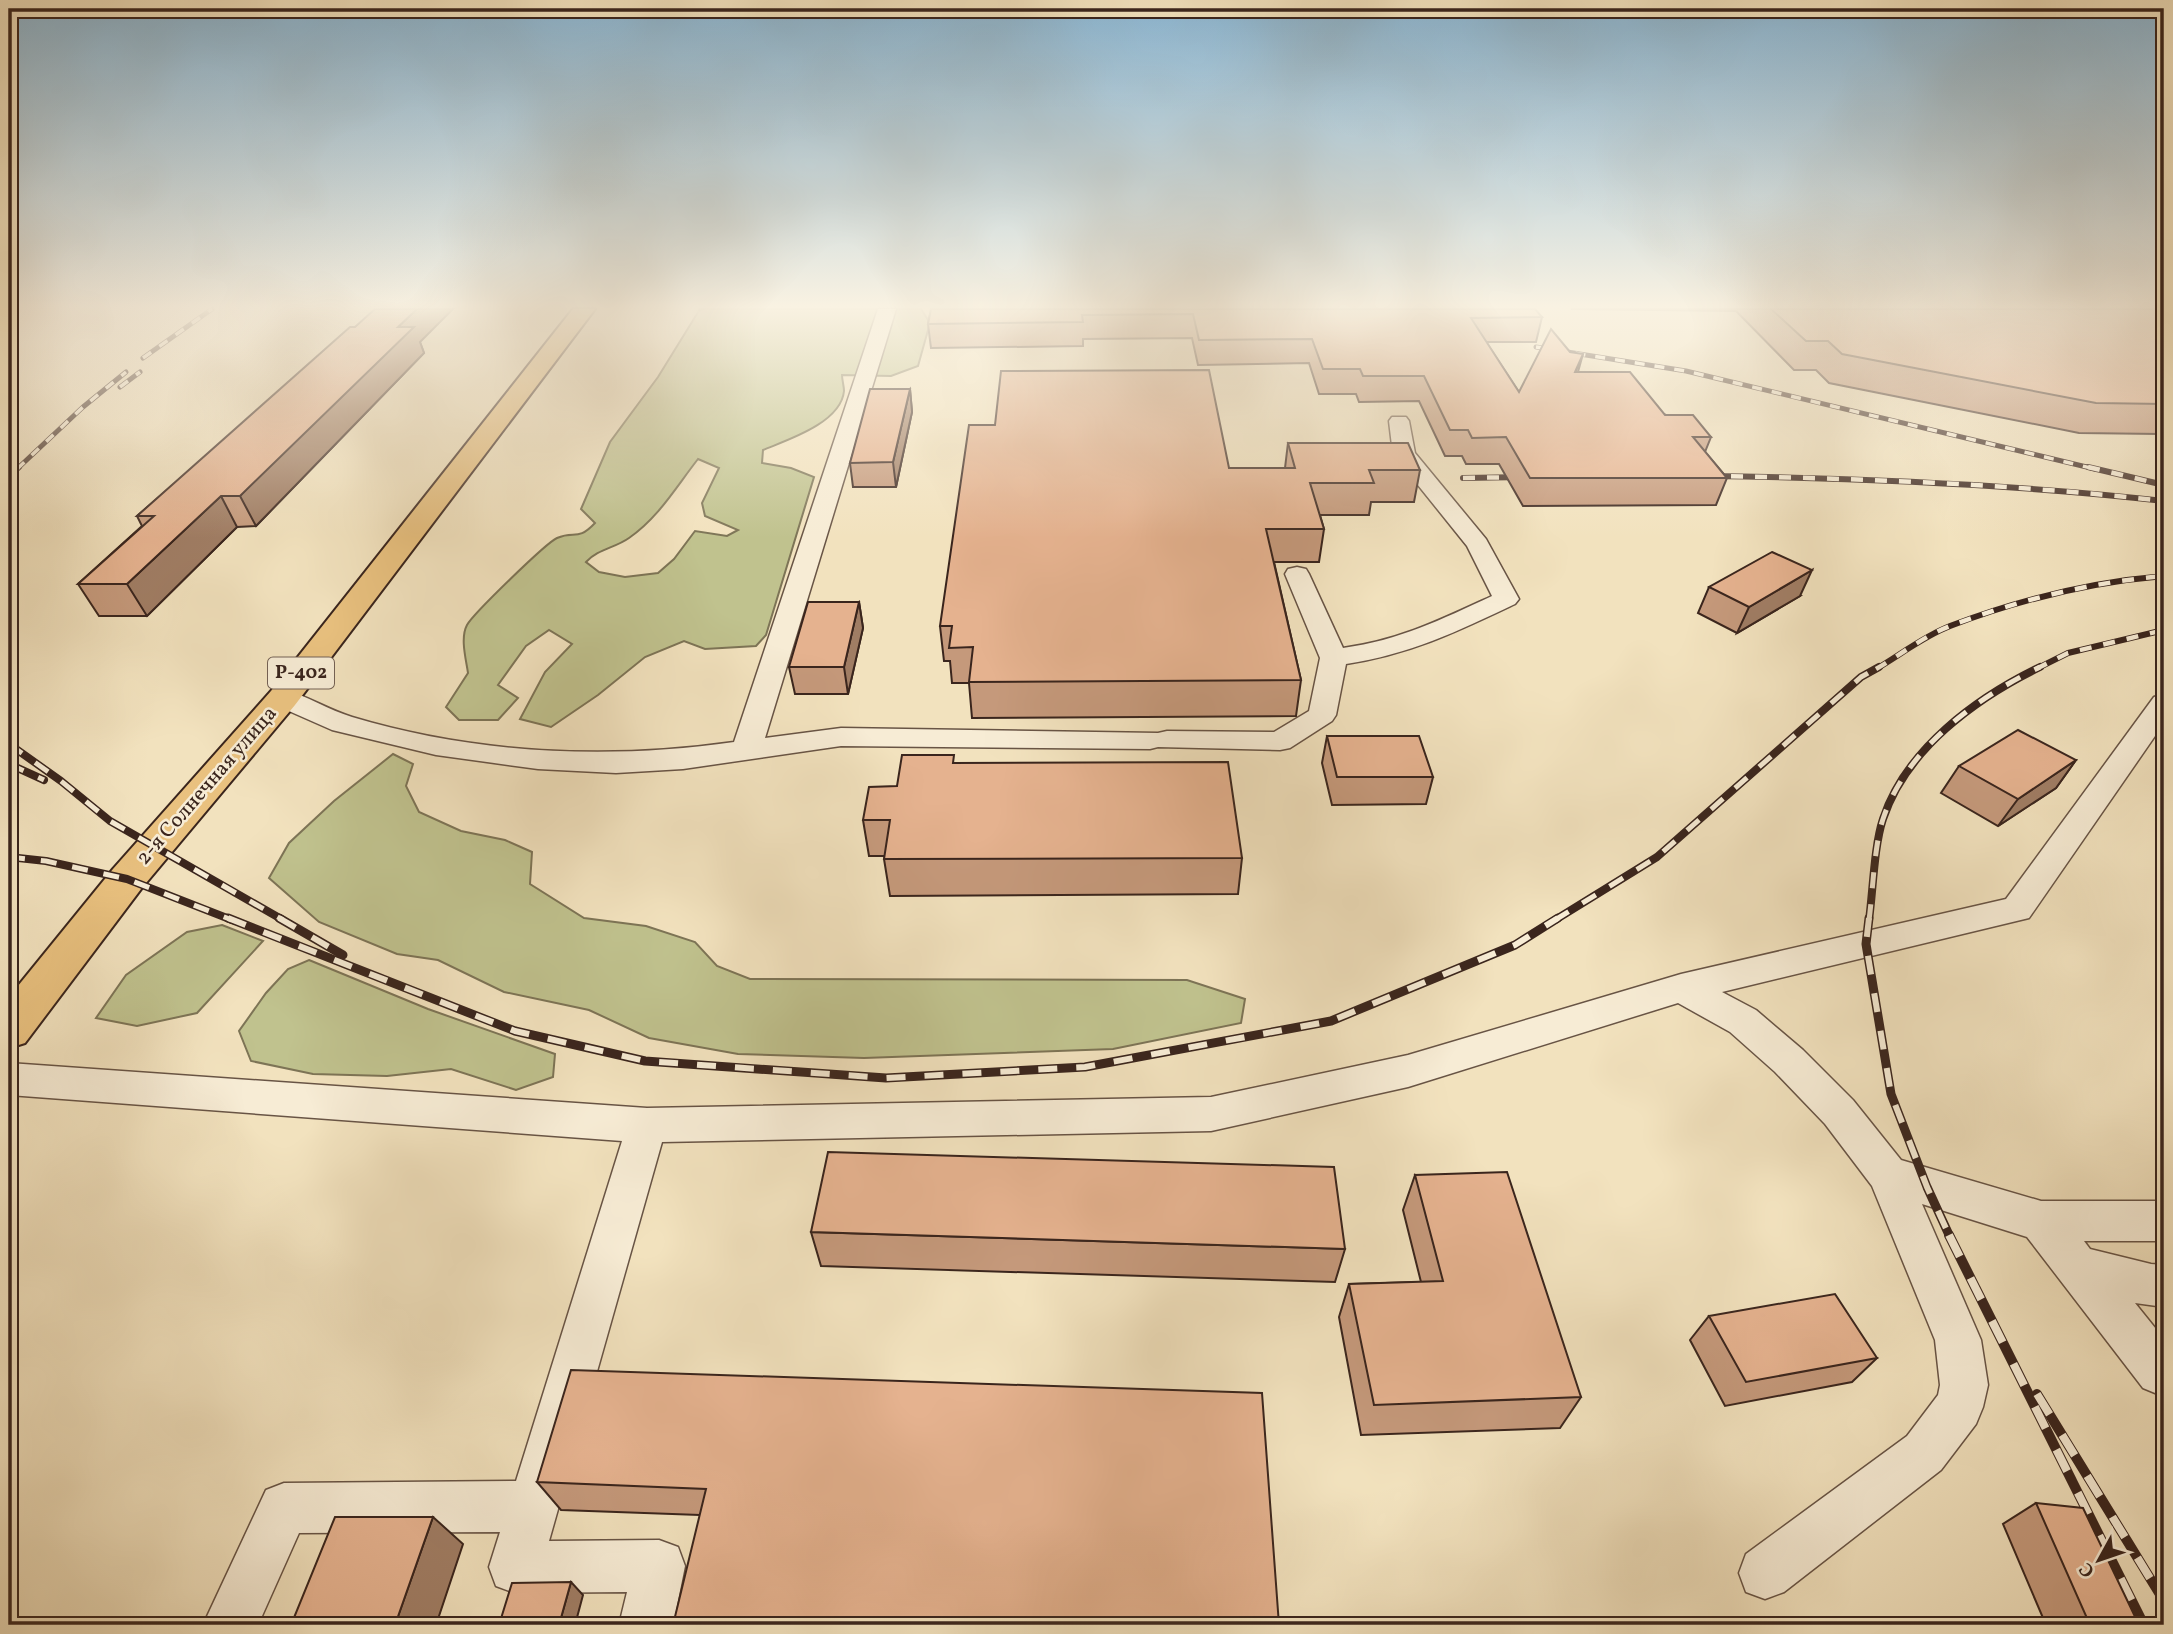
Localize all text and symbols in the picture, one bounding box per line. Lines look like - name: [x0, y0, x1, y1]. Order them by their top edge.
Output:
- road number: Р-402: [268, 658, 334, 688]
- street label: 2-я Солнечная улица: [130, 700, 284, 872]
- north arrow: [2064, 1526, 2134, 1596]
- text: С: [2074, 1557, 2101, 1583]

